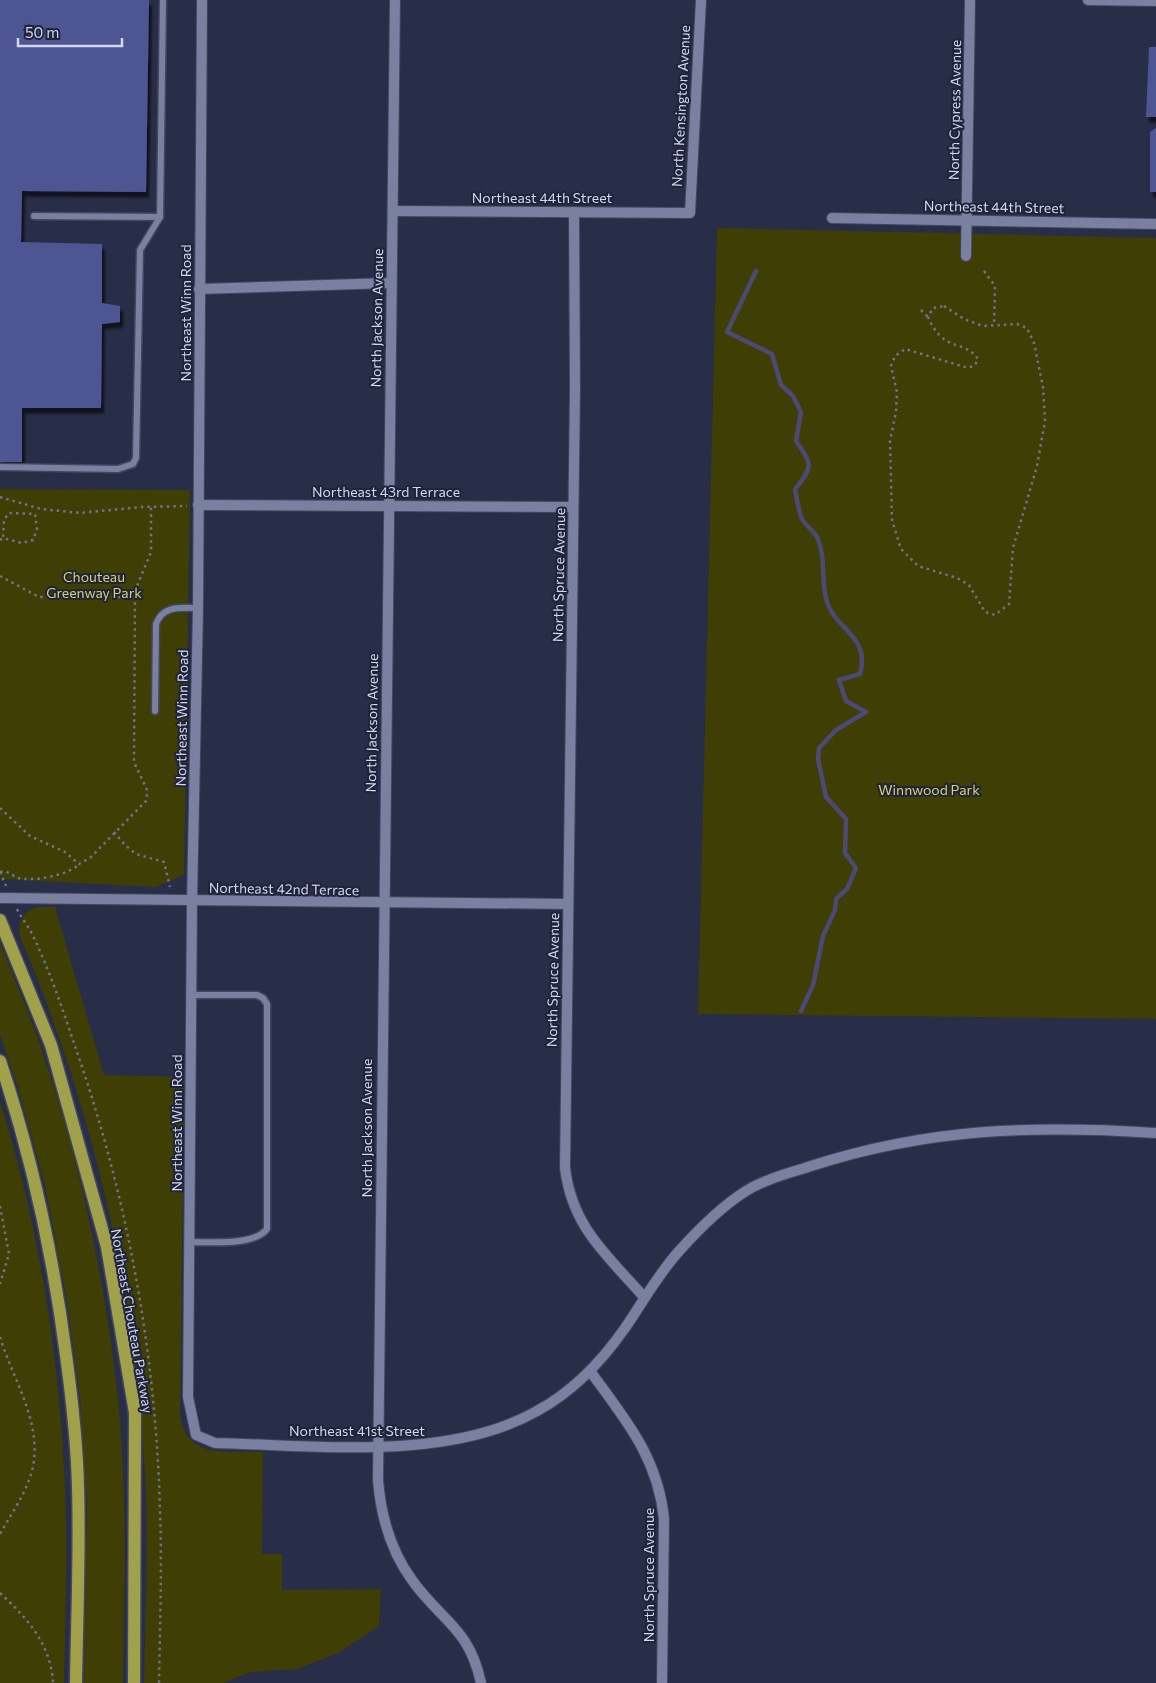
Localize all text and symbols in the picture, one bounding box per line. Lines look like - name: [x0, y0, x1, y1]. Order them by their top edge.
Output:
- scale bar: [18, 15, 121, 47]
- text: 50 m: [25, 23, 59, 41]
- street label: North Kensington Avenue: [668, 25, 693, 187]
- street label: North Cypress Avenue: [945, 40, 964, 180]
- street label: Northeast 44th Street: [472, 189, 613, 206]
- street label: Northeast 44th Street: [924, 197, 1065, 216]
- street label: Northeast Winn Road: [177, 244, 194, 382]
- street label: North Jackson Avenue: [367, 248, 386, 388]
- street label: Northeast 43rd Terrace: [312, 483, 460, 500]
- street label: North Spruce Avenue: [549, 508, 568, 642]
- park label: Chouteau Greenway Park: [46, 568, 142, 601]
- street label: Northeast Winn Road: [172, 649, 191, 787]
- street label: North Jackson Avenue: [362, 653, 381, 793]
- park label: Winnwood Park: [878, 781, 980, 798]
- street label: Northeast 42nd Terrace: [209, 879, 359, 898]
- street label: North Spruce Avenue: [543, 913, 562, 1047]
- street label: Northeast Winn Road: [168, 1054, 185, 1192]
- street label: North Jackson Avenue: [358, 1059, 375, 1197]
- street label: Northeast Chouteau Parkway: [108, 1227, 157, 1415]
- street label: Northeast 41st Street: [289, 1422, 425, 1439]
- street label: North Spruce Avenue: [640, 1508, 657, 1642]

